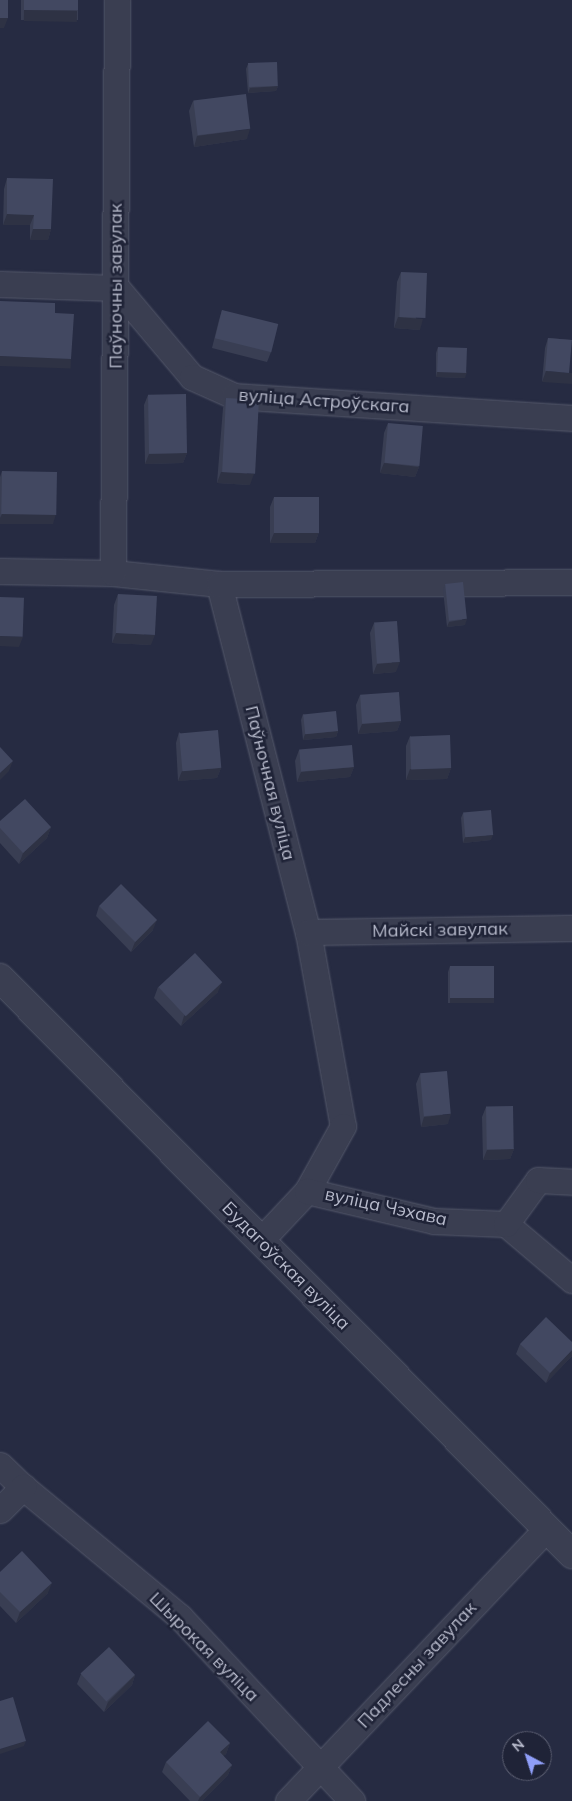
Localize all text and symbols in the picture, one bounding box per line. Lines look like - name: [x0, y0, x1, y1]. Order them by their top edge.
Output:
- street label: Паўночны завулак: [105, 203, 127, 369]
- street label: вуліца Астроўскага: [238, 384, 410, 418]
- street label: Паўночная вуліца: [240, 704, 300, 862]
- street label: Майскі завулак: [372, 918, 508, 942]
- street label: вуліца Чэхава: [323, 1184, 449, 1230]
- street label: Будагоўская вуліца: [217, 1197, 355, 1335]
- street label: Шырокая вуліца: [145, 1588, 263, 1706]
- street label: Падлесны завулак: [353, 1597, 481, 1733]
- north arrow: [502, 1731, 552, 1781]
- text: N: [508, 1735, 528, 1756]

